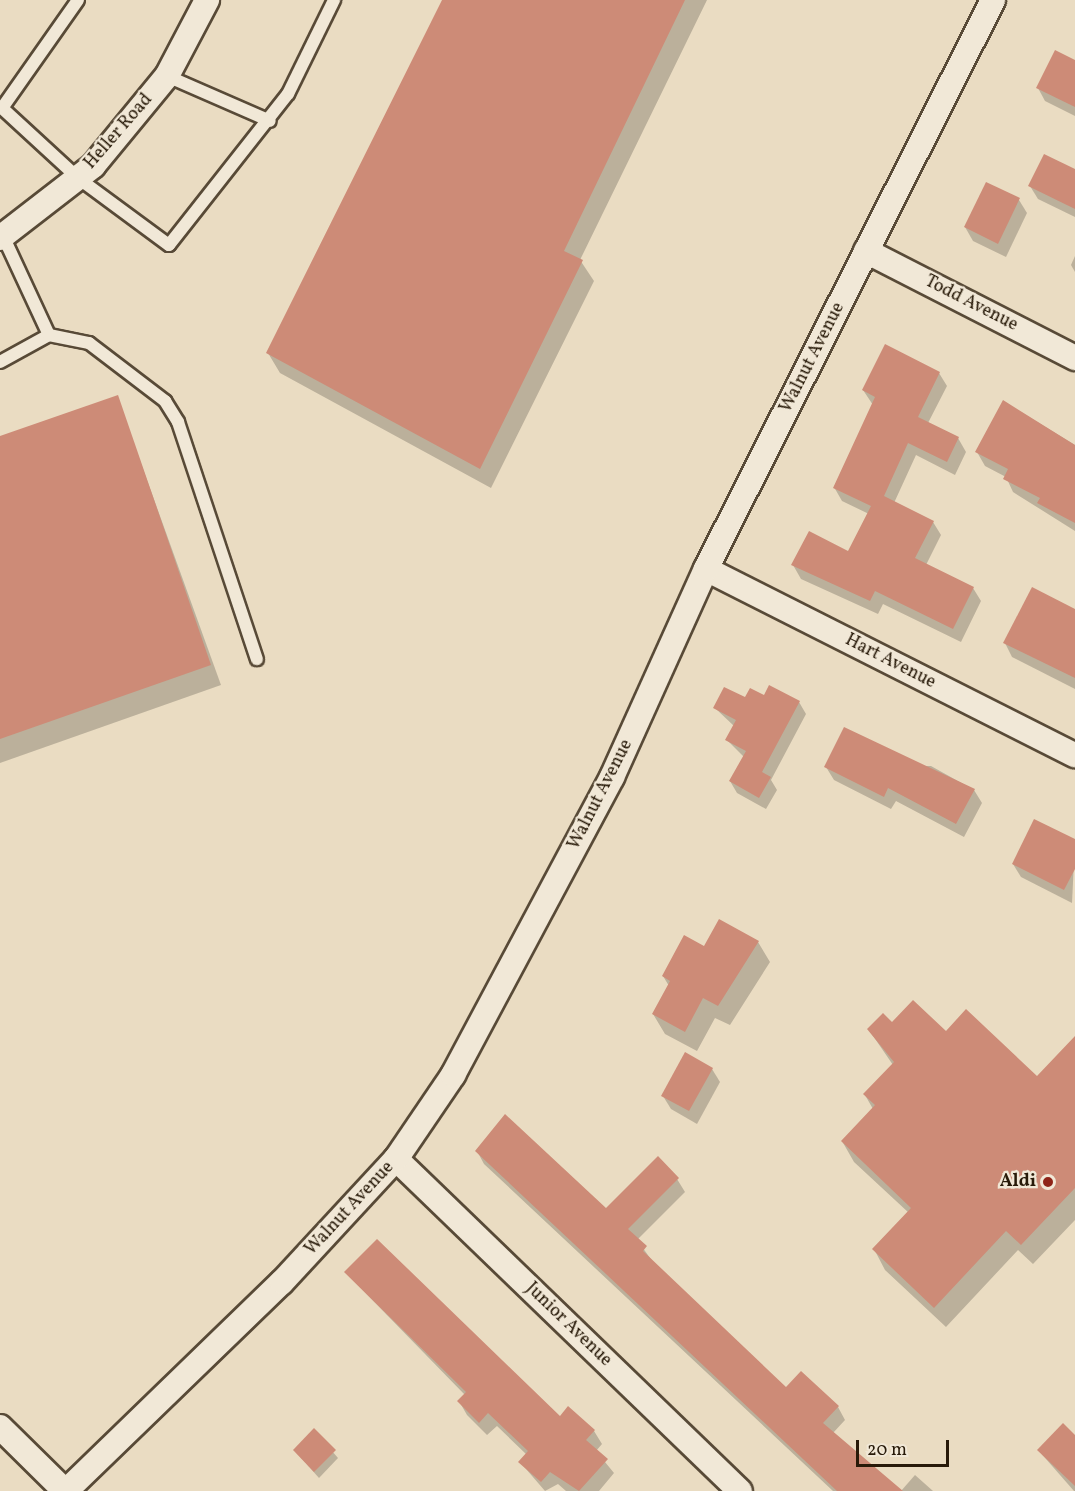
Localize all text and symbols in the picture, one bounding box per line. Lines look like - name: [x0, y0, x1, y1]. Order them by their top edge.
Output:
- street label: Heller Road: [80, 90, 158, 174]
- street label: Todd Avenue: [921, 271, 1021, 337]
- street label: Walnut Avenue: [776, 299, 850, 417]
- street label: Hart Avenue: [841, 630, 939, 694]
- street label: Walnut Avenue: [564, 736, 638, 854]
- street label: Walnut Avenue: [301, 1157, 399, 1261]
- place label: Aldi: [1000, 1171, 1036, 1193]
- marker: Aldi: [1041, 1175, 1055, 1189]
- street label: Junior Avenue: [520, 1278, 616, 1372]
- scale bar: [859, 1428, 952, 1466]
- text: 20 m: [867, 1438, 907, 1463]

